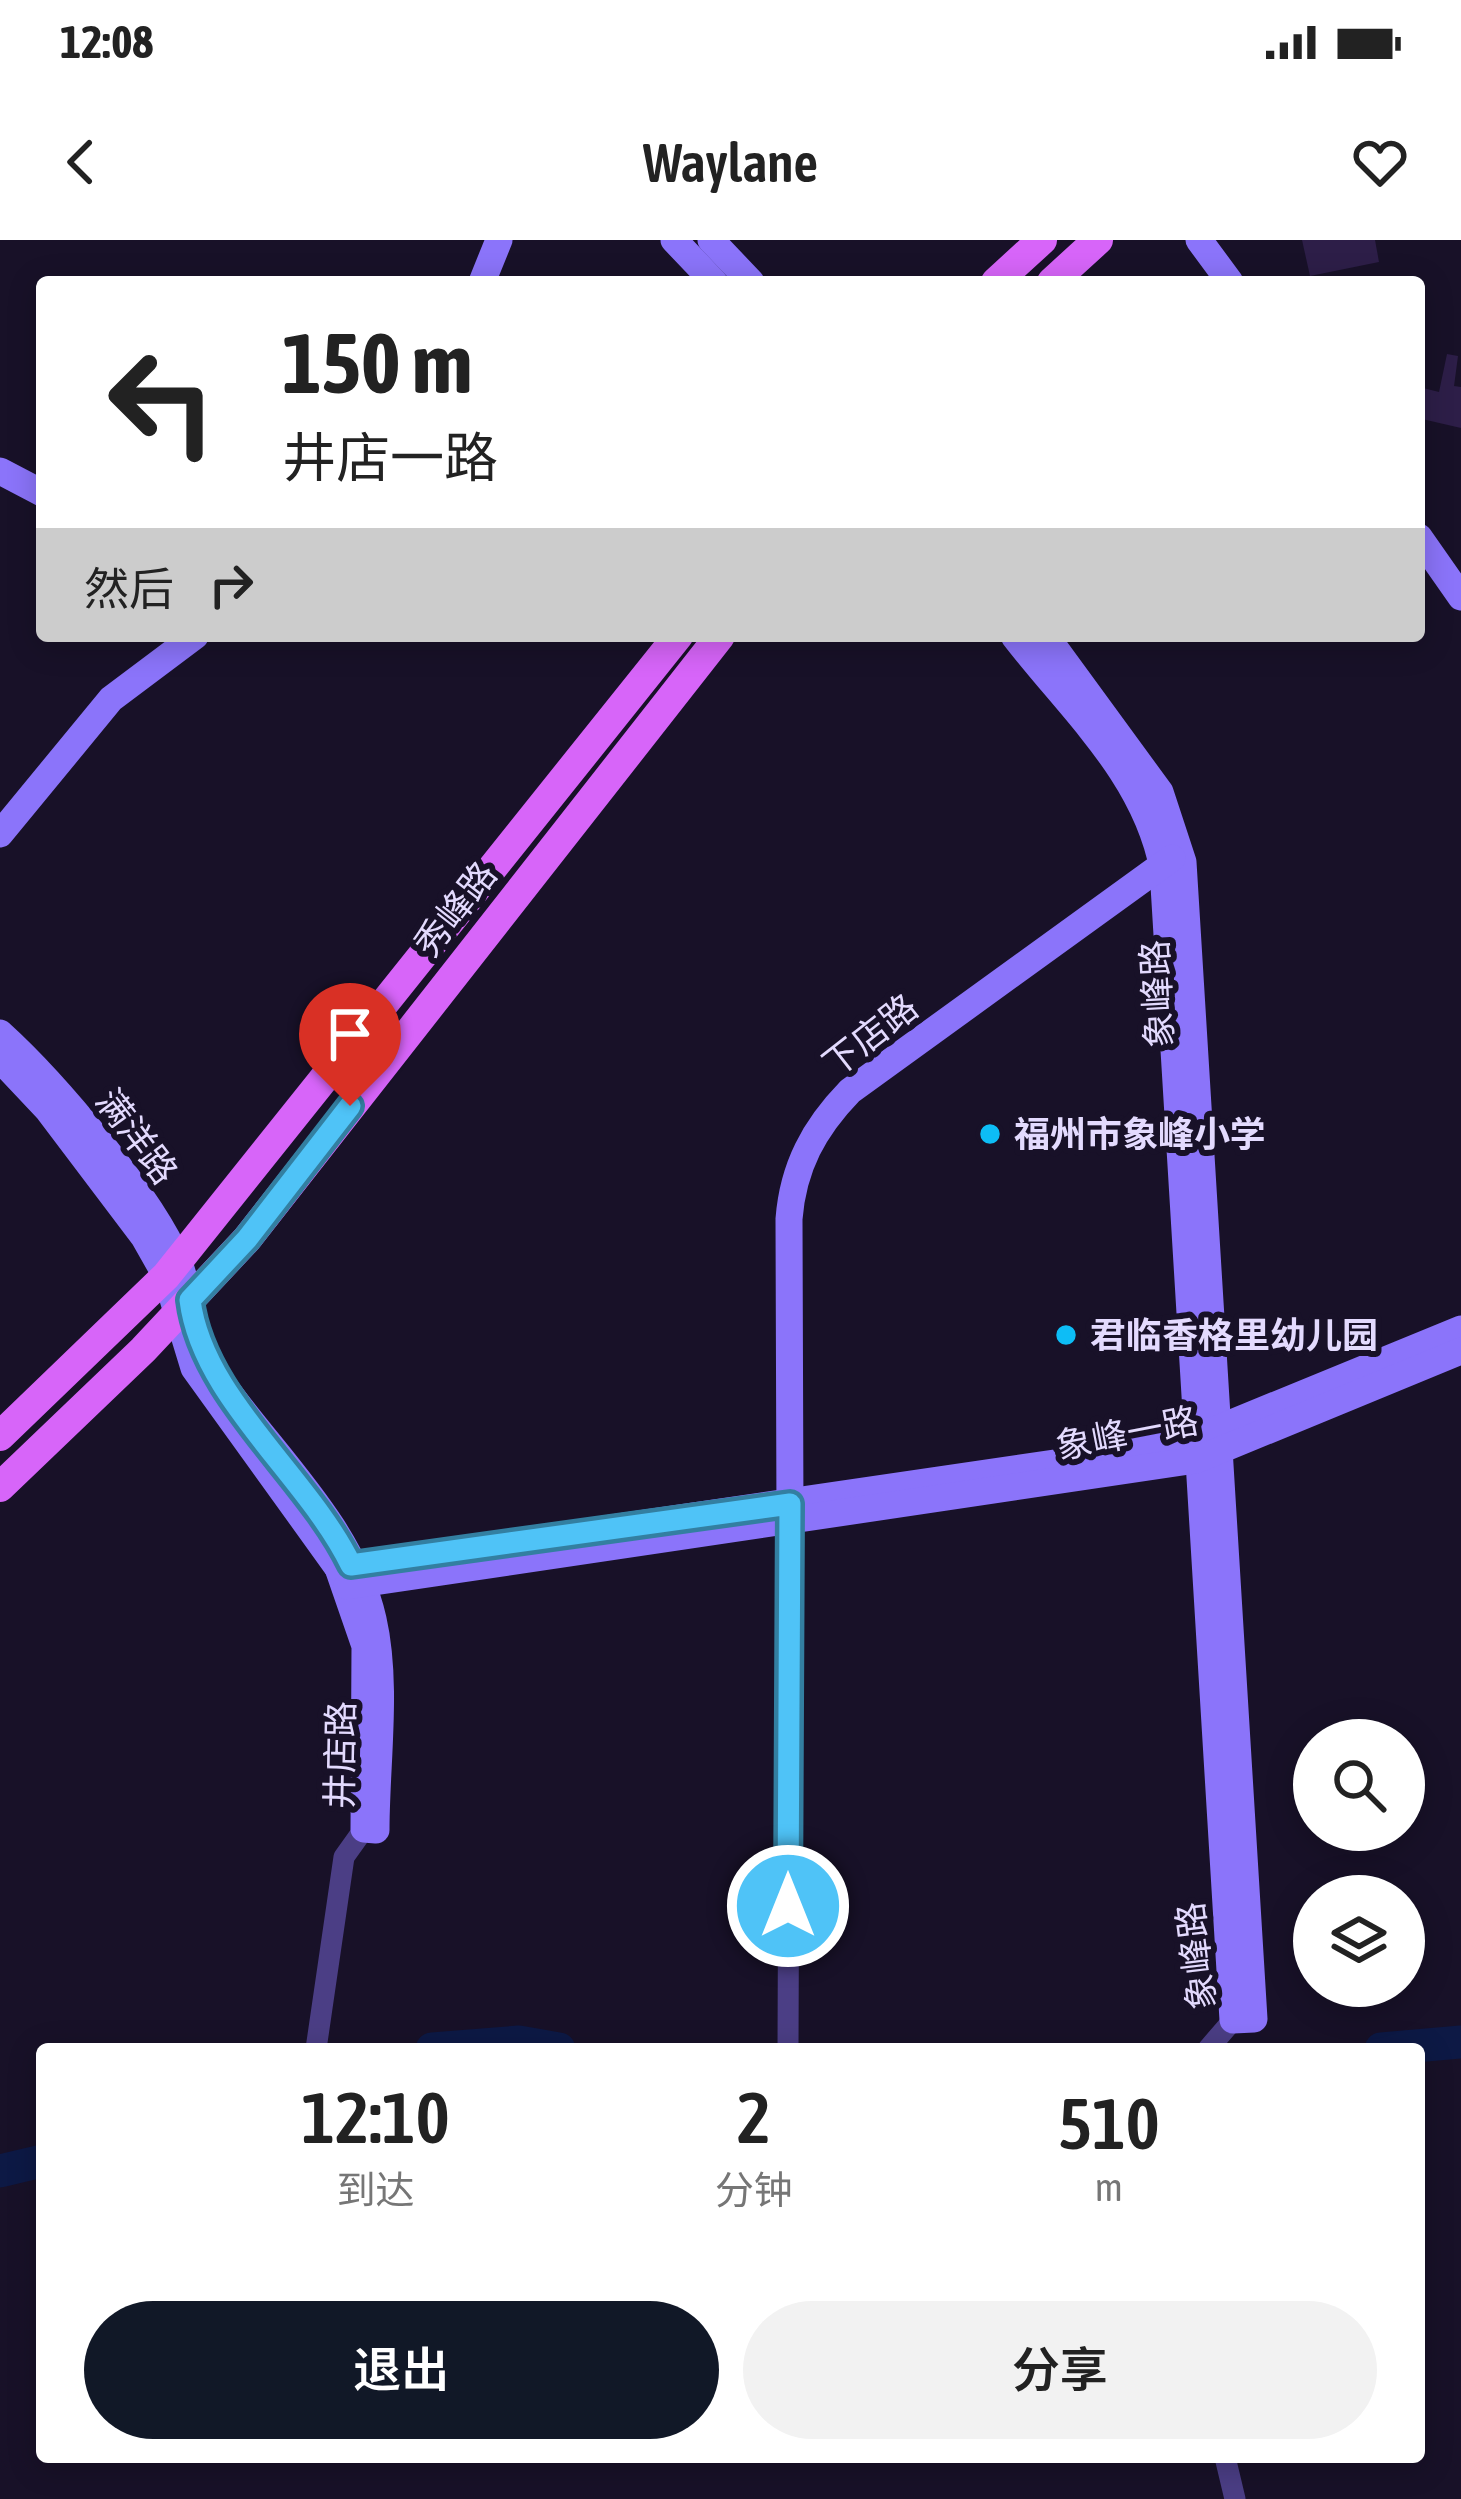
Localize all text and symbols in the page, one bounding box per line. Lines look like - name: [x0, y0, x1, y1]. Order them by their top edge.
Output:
- text: 12:08: [60, 16, 154, 68]
- icon: back: [48, 129, 114, 195]
- icon: heart: [1347, 129, 1413, 195]
- text: Waylane: [643, 132, 818, 193]
- text: 150 m: [282, 315, 472, 411]
- icon: left: [84, 324, 240, 480]
- text: 井店一路: [282, 427, 498, 488]
- icon: right: [198, 552, 264, 618]
- text: 然后: [84, 563, 174, 615]
- street label: 秀峰路: [405, 854, 505, 964]
- street label: 象峰路: [1133, 939, 1181, 1049]
- pin: [299, 983, 401, 1106]
- street label: 下店路: [815, 985, 925, 1085]
- icon: arrive: [317, 1001, 383, 1067]
- street label: 满洋路: [88, 1080, 186, 1192]
- place label: 福州市象峰小学: [1014, 1113, 1266, 1155]
- marker: 福州市象峰小学: [977, 1121, 1003, 1147]
- place label: 君临香格里幼儿园: [1090, 1314, 1378, 1356]
- marker: 君临香格里幼儿园: [1053, 1322, 1079, 1348]
- street label: 象峰一路: [1052, 1399, 1202, 1467]
- street label: 井店路: [318, 1701, 362, 1809]
- map controls: [1293, 1719, 1425, 2007]
- button: search: [1293, 1719, 1425, 1851]
- position arrow: [725, 1843, 851, 1969]
- button: layers: [1293, 1875, 1425, 2007]
- street label: 象峰路: [1169, 1900, 1223, 2012]
- text: 12:10: [301, 2076, 450, 2158]
- text: 2: [737, 2076, 771, 2158]
- text: 510: [1058, 2082, 1160, 2164]
- text: m: [1095, 2165, 1123, 2209]
- text: 到达: [336, 2168, 414, 2212]
- text: 分钟: [715, 2168, 793, 2212]
- button: 退出: [84, 2301, 719, 2439]
- button: 分享: [743, 2301, 1377, 2439]

